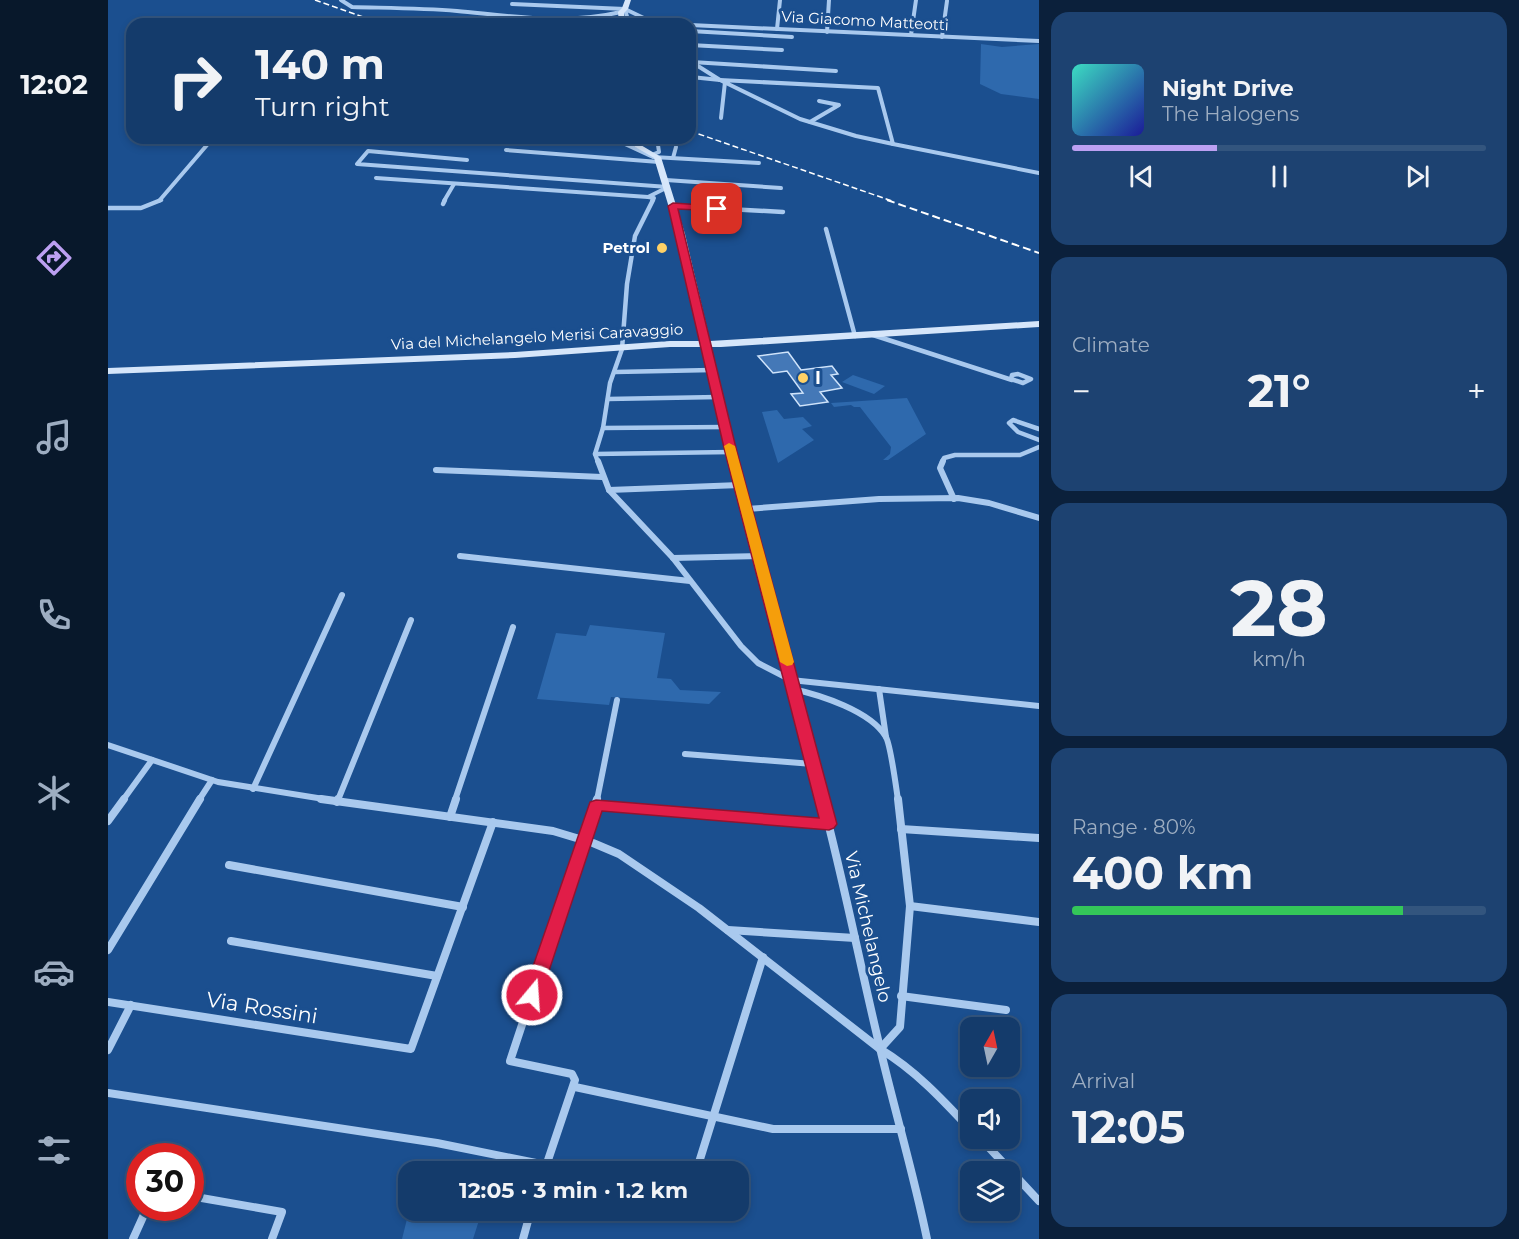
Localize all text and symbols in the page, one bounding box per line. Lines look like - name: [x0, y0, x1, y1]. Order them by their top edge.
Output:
- street label: Via Giacomo Matteotti: [781, 7, 949, 34]
- text: 140 m: [255, 38, 385, 90]
- icon: right: [156, 42, 234, 120]
- text: 12:02: [20, 68, 88, 101]
- text: Night Drive: [1162, 75, 1294, 102]
- text: Turn right: [255, 90, 390, 123]
- text: The Halogens: [1162, 102, 1299, 126]
- icon: previous: [1125, 160, 1158, 193]
- icon: pause: [1263, 160, 1296, 193]
- icon: next: [1401, 160, 1434, 193]
- pin: [691, 183, 742, 234]
- icon: arrive: [700, 192, 733, 225]
- icon: directions: [33, 237, 75, 279]
- place label: Petrol: [603, 238, 650, 257]
- marker: Petrol: [655, 241, 669, 255]
- street label: Via del Michelangelo Merisi Caravaggio: [390, 319, 684, 354]
- text: Climate: [1072, 333, 1150, 357]
- text: 21°: [1247, 363, 1311, 418]
- place label: I: [815, 367, 821, 389]
- marker: I: [796, 371, 810, 385]
- text: −: [1072, 371, 1091, 411]
- text: +: [1467, 371, 1486, 411]
- icon: music: [33, 416, 75, 458]
- text: 28: [1230, 560, 1328, 656]
- icon: phone: [33, 594, 75, 636]
- text: km/h: [1252, 647, 1306, 671]
- icon: climate: [33, 772, 75, 814]
- text: Range · 80%: [1072, 815, 1196, 839]
- text: 400 km: [1072, 845, 1253, 900]
- street label: Via Michelangelo: [840, 849, 896, 1005]
- icon: car: [33, 951, 75, 993]
- position arrow: [500, 963, 564, 1027]
- street label: Via Rossini: [205, 986, 319, 1029]
- north arrow: [960, 1017, 1020, 1077]
- map controls: [960, 1017, 1020, 1221]
- text: Arrival: [1072, 1069, 1135, 1093]
- button: sound: [960, 1089, 1020, 1149]
- text: 12:05: [1072, 1099, 1185, 1154]
- icon: filters: [33, 1129, 75, 1171]
- speed limit sign: 30: [126, 1143, 204, 1221]
- button: layers: [960, 1161, 1020, 1221]
- text: 12:05 · 3 min · 1.2 km: [459, 1177, 688, 1204]

